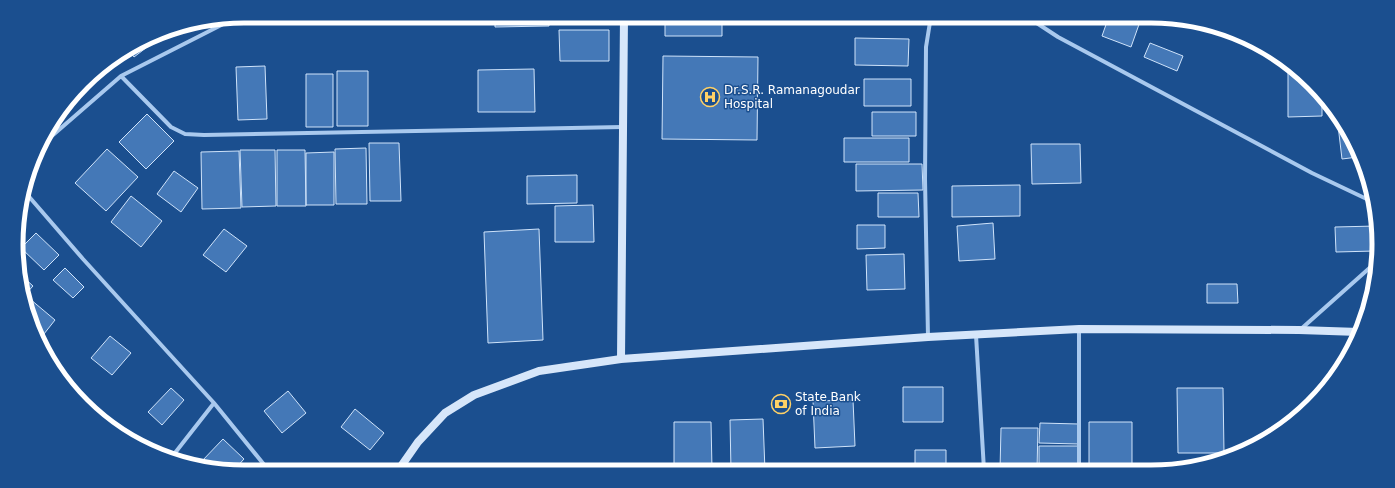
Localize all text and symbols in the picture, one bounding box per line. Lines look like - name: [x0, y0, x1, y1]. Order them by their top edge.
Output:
- place label: Dr.S.R. Ramanagoudar Hospital: [724, 83, 860, 111]
- hospital icon: Dr.S.R. Ramanagoudar Hospital: [699, 86, 721, 108]
- place label: State Bank of India: [795, 390, 861, 418]
- bank icon: State Bank of India: [770, 393, 792, 415]

